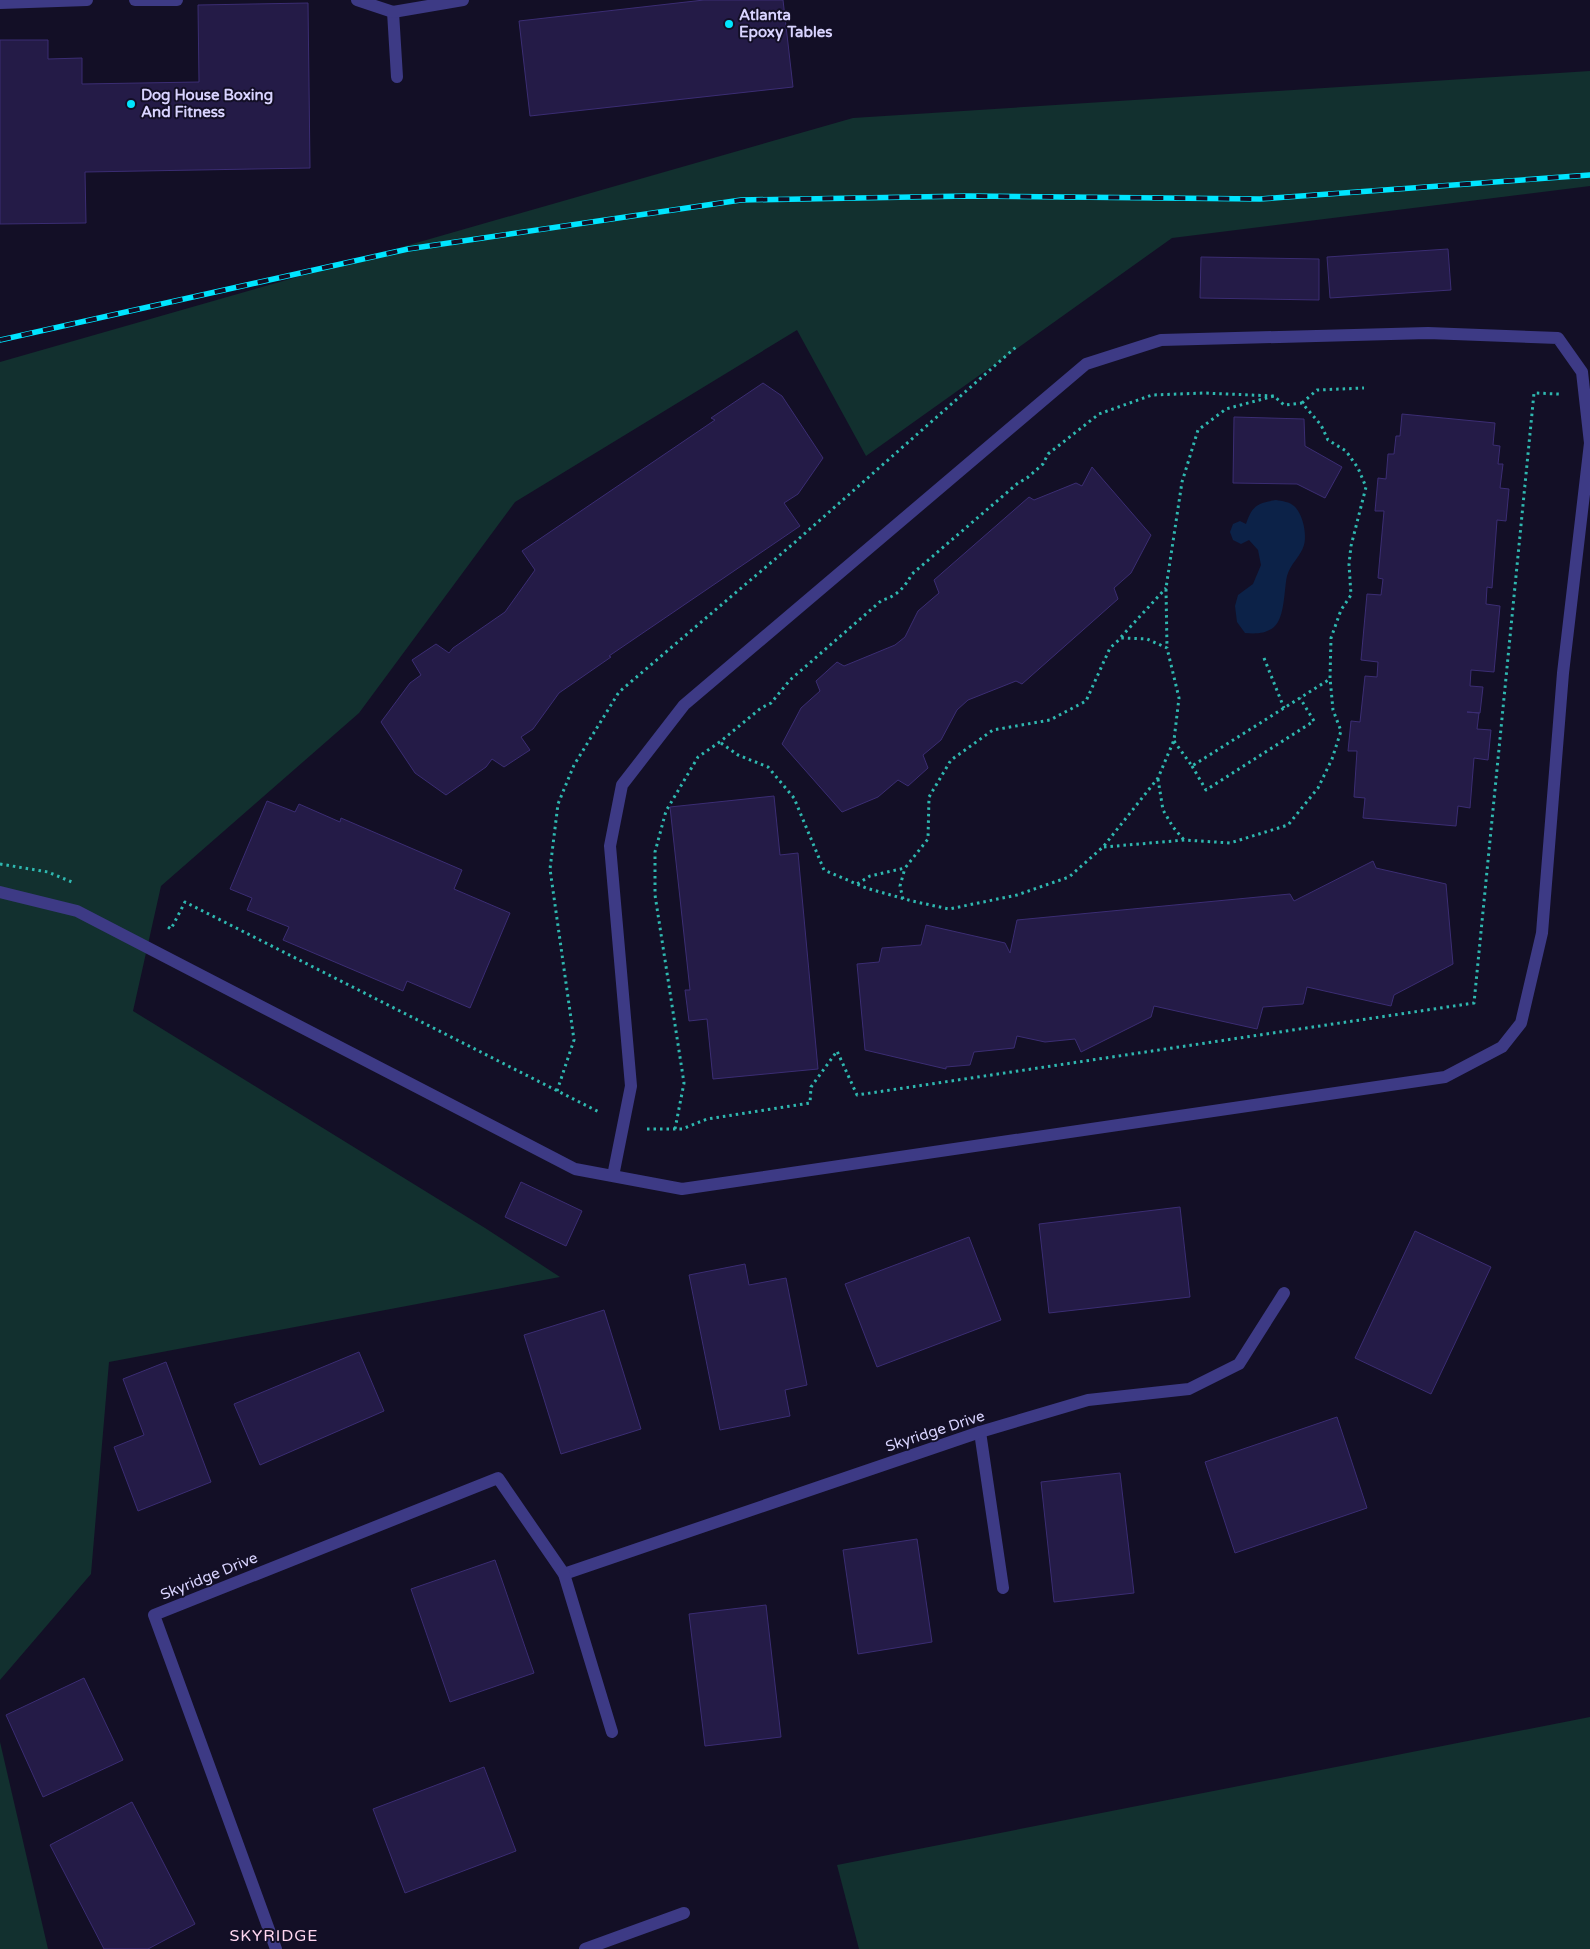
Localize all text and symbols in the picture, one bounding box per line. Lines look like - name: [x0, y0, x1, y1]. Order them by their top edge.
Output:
- place label: Atlanta Epoxy Tables: [739, 6, 832, 42]
- marker: Atlanta Epoxy Tables: [723, 18, 735, 30]
- place label: Dog House Boxing And Fitness: [141, 86, 273, 121]
- marker: Dog House Boxing And Fitness: [125, 98, 137, 110]
- street label: Skyridge Drive: [883, 1407, 987, 1455]
- street label: Skyridge Drive: [158, 1548, 260, 1604]
- district label: SKYRIDGE: [229, 1926, 319, 1946]

